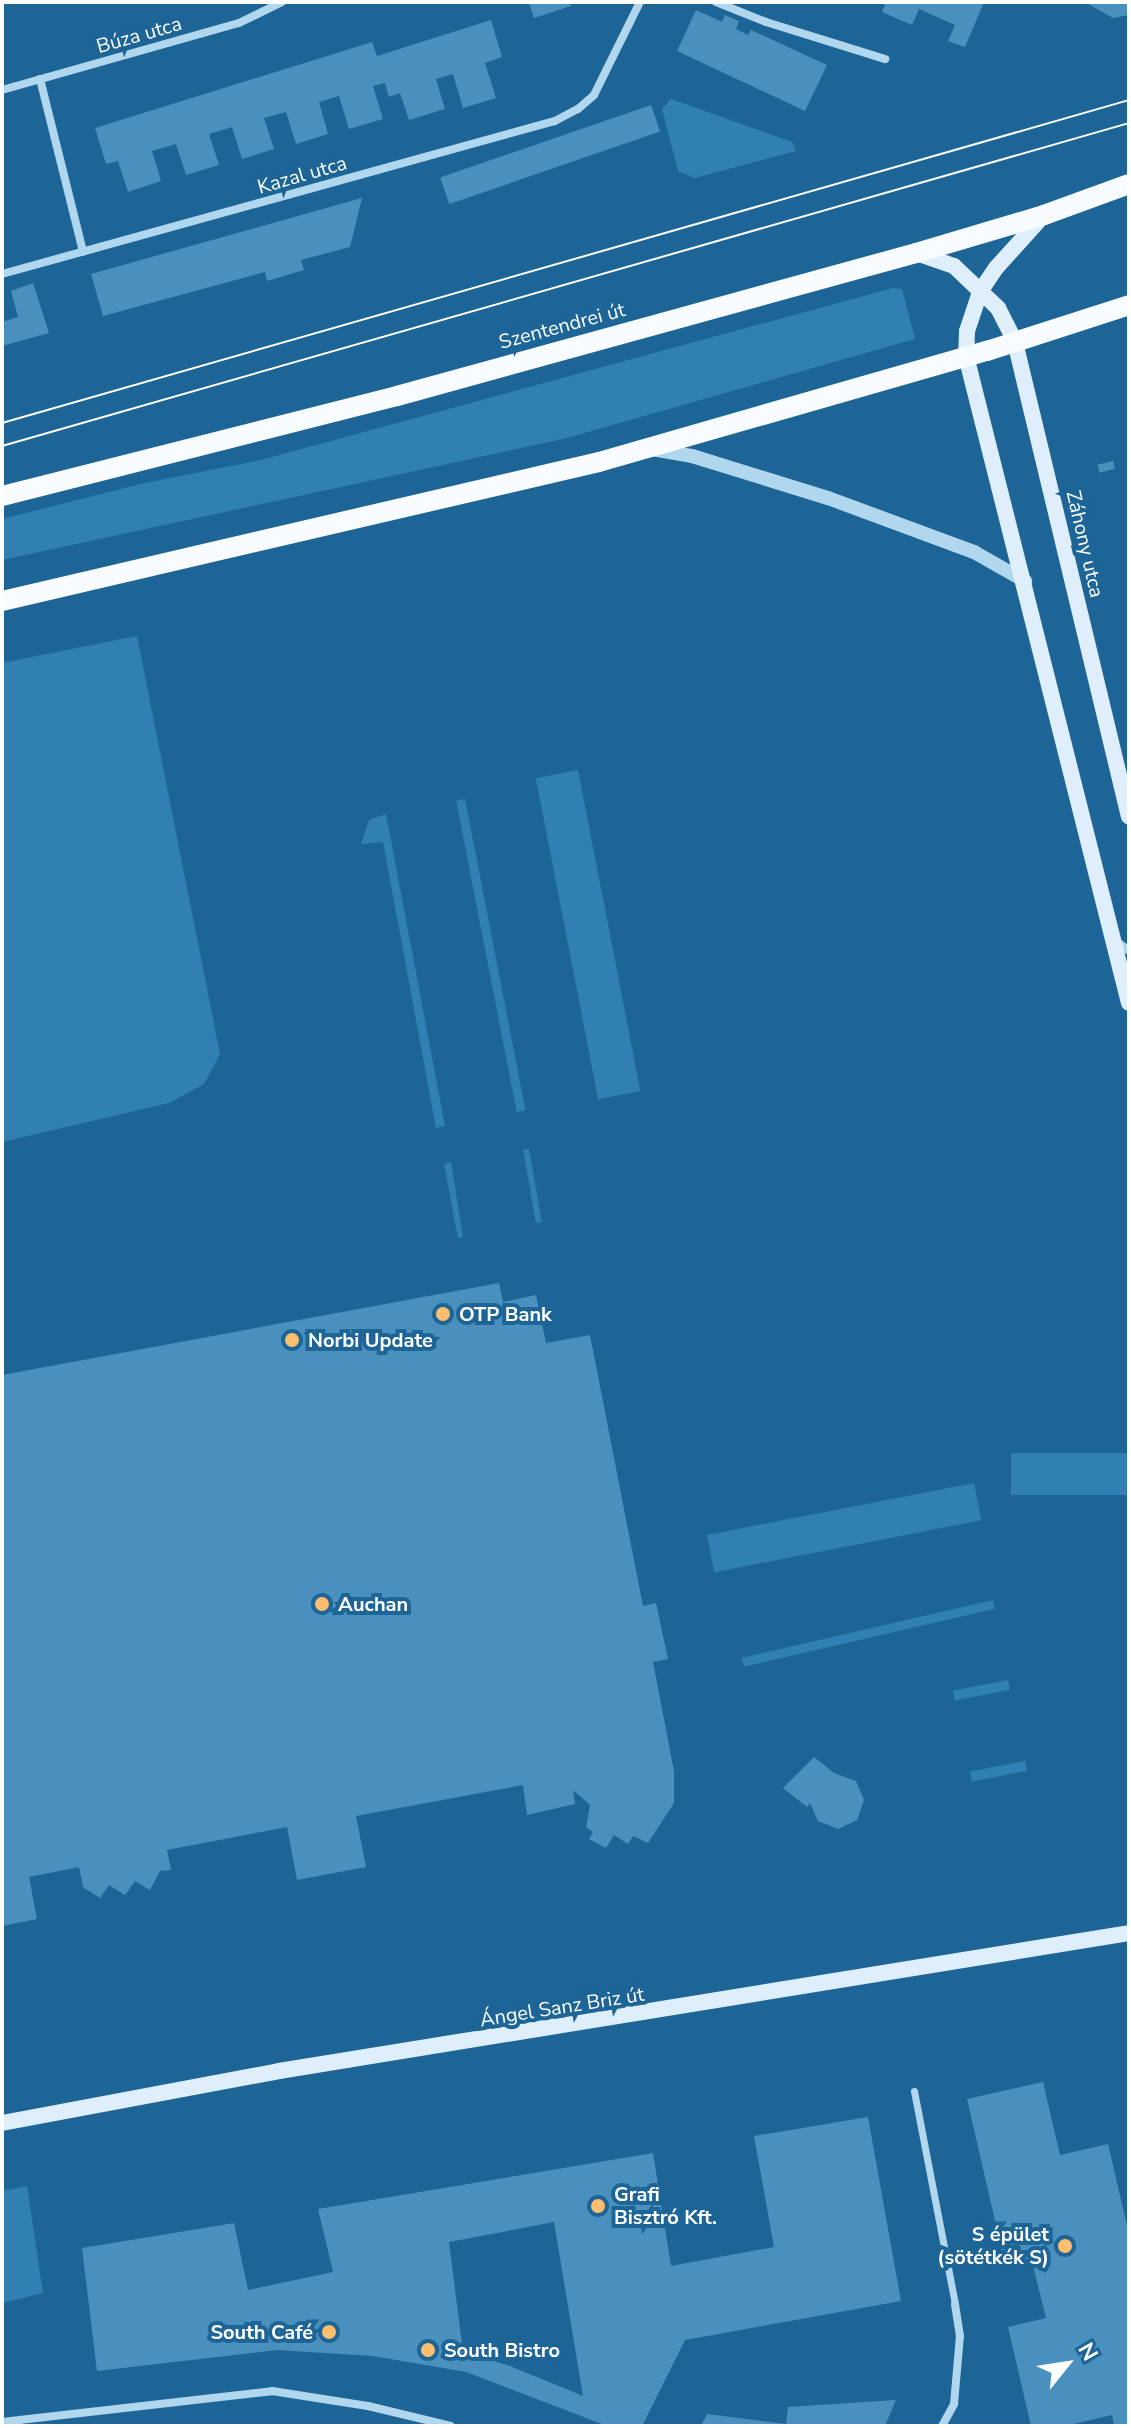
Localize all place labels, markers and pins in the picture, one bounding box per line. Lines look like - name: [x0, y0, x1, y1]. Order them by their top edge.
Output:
- place label: OTP Bank: [459, 1302, 552, 1326]
- marker: OTP Bank: [434, 1305, 452, 1323]
- place label: Norbi Update: [308, 1328, 433, 1352]
- marker: Norbi Update: [283, 1331, 301, 1349]
- place label: Auchan: [338, 1592, 408, 1616]
- marker: Auchan: [313, 1595, 331, 1613]
- place label: Grafi Bisztró Kft.: [614, 2182, 717, 2229]
- marker: Grafi Bisztró Kft.: [589, 2197, 607, 2215]
- place label: S épület (sötétkék S): [937, 2222, 1049, 2269]
- marker: S épület (sötétkék S): [1056, 2237, 1074, 2255]
- place label: South Café: [210, 2320, 313, 2344]
- marker: South Café: [320, 2323, 338, 2341]
- place label: South Bistro: [444, 2338, 560, 2362]
- marker: South Bistro: [419, 2341, 437, 2359]

